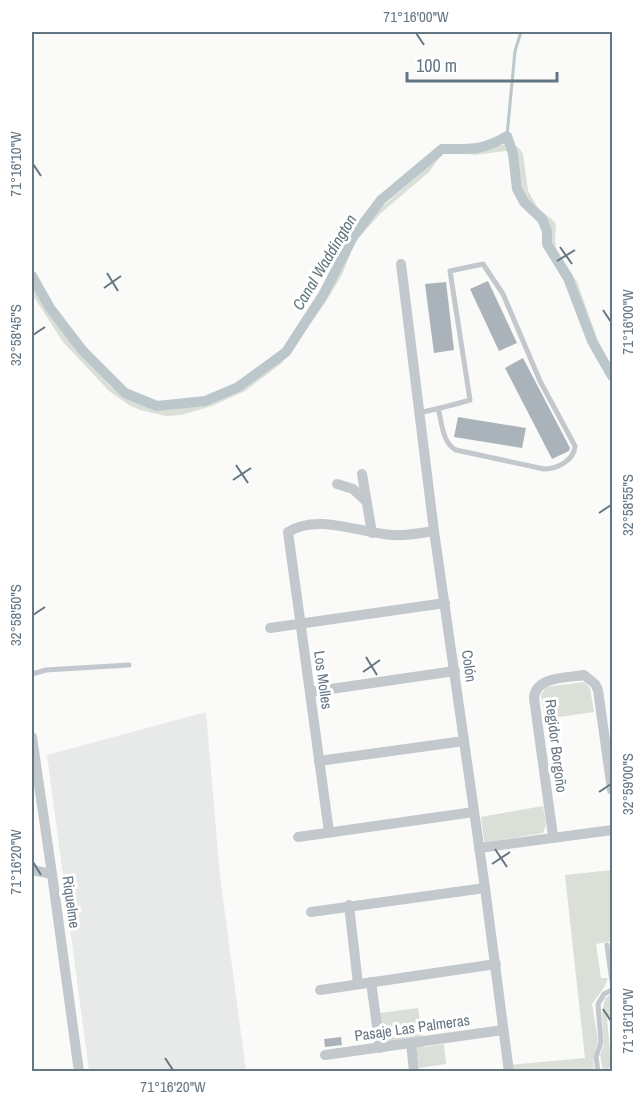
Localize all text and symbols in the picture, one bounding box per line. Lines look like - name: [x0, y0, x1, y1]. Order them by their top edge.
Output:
- text: 71°16'00"W: [383, 6, 449, 27]
- scale bar: [407, 45, 557, 83]
- text: 100 m: [416, 53, 457, 78]
- text: 71°16'10"W: [5, 131, 26, 197]
- water label: Canal Waddington: [287, 210, 361, 314]
- text: 71°16'00"W: [617, 289, 638, 355]
- text: 32°58'45"S: [5, 304, 26, 366]
- text: 32°58'55"S: [617, 474, 638, 536]
- text: 32°58'50"S: [5, 584, 26, 646]
- street label: Los Molles: [309, 649, 338, 711]
- street label: Colón: [457, 649, 482, 683]
- street label: Regidor Borgoño: [540, 698, 573, 794]
- text: 32°59'00"S: [617, 753, 638, 815]
- text: 71°16'20"W: [5, 829, 26, 895]
- street label: Riquelme: [57, 874, 86, 930]
- text: 71°16'10"W: [617, 988, 638, 1054]
- street label: Pasaje Las Palmeras: [353, 1009, 471, 1046]
- text: 71°16'20"W: [140, 1076, 206, 1097]

